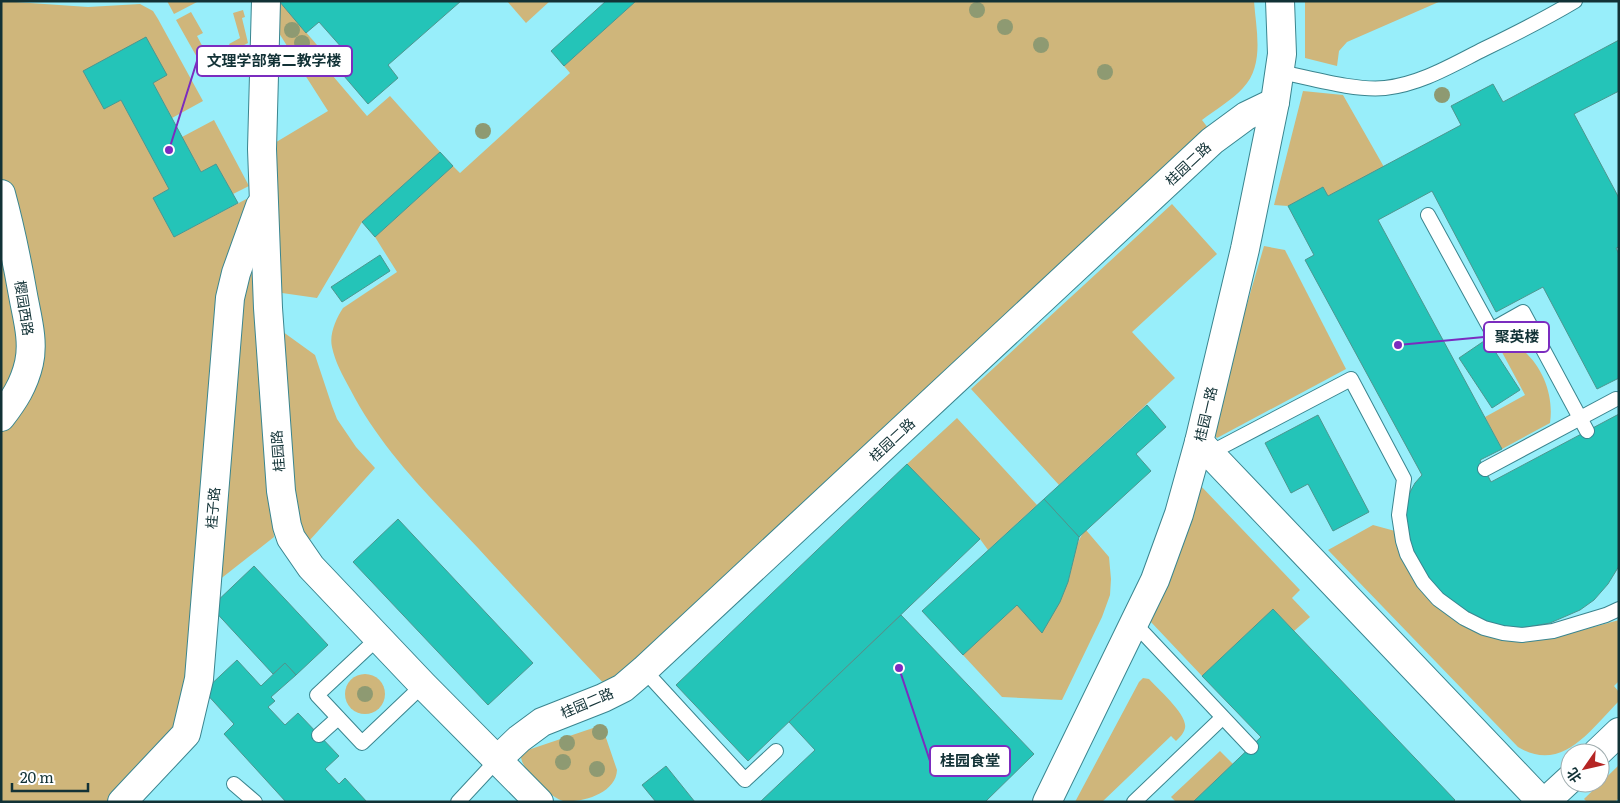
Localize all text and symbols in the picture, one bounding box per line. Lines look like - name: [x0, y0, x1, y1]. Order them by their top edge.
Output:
- callout: 文理学部第二教学楼: [197, 46, 352, 76]
- text: 文理学部第二教学楼: [206, 48, 342, 71]
- street label: 桂园二路: [1160, 137, 1215, 190]
- street label: 樱园西路: [11, 279, 39, 337]
- callout: 聚英楼: [1484, 322, 1549, 352]
- text: 聚英楼: [1494, 324, 1540, 347]
- street label: 桂园一路: [1189, 384, 1221, 443]
- street label: 桂园二路: [864, 413, 919, 466]
- street label: 桂园路: [266, 429, 288, 473]
- street label: 桂子路: [200, 486, 224, 530]
- street label: 桂园二路: [557, 682, 616, 722]
- north arrow: [1560, 743, 1610, 793]
- callout: 桂园食堂: [930, 746, 1010, 776]
- text: 桂园食堂: [940, 748, 1000, 771]
- scale bar: [12, 760, 89, 792]
- text: 北: [1561, 764, 1586, 787]
- text: 20 m: [20, 765, 54, 788]

